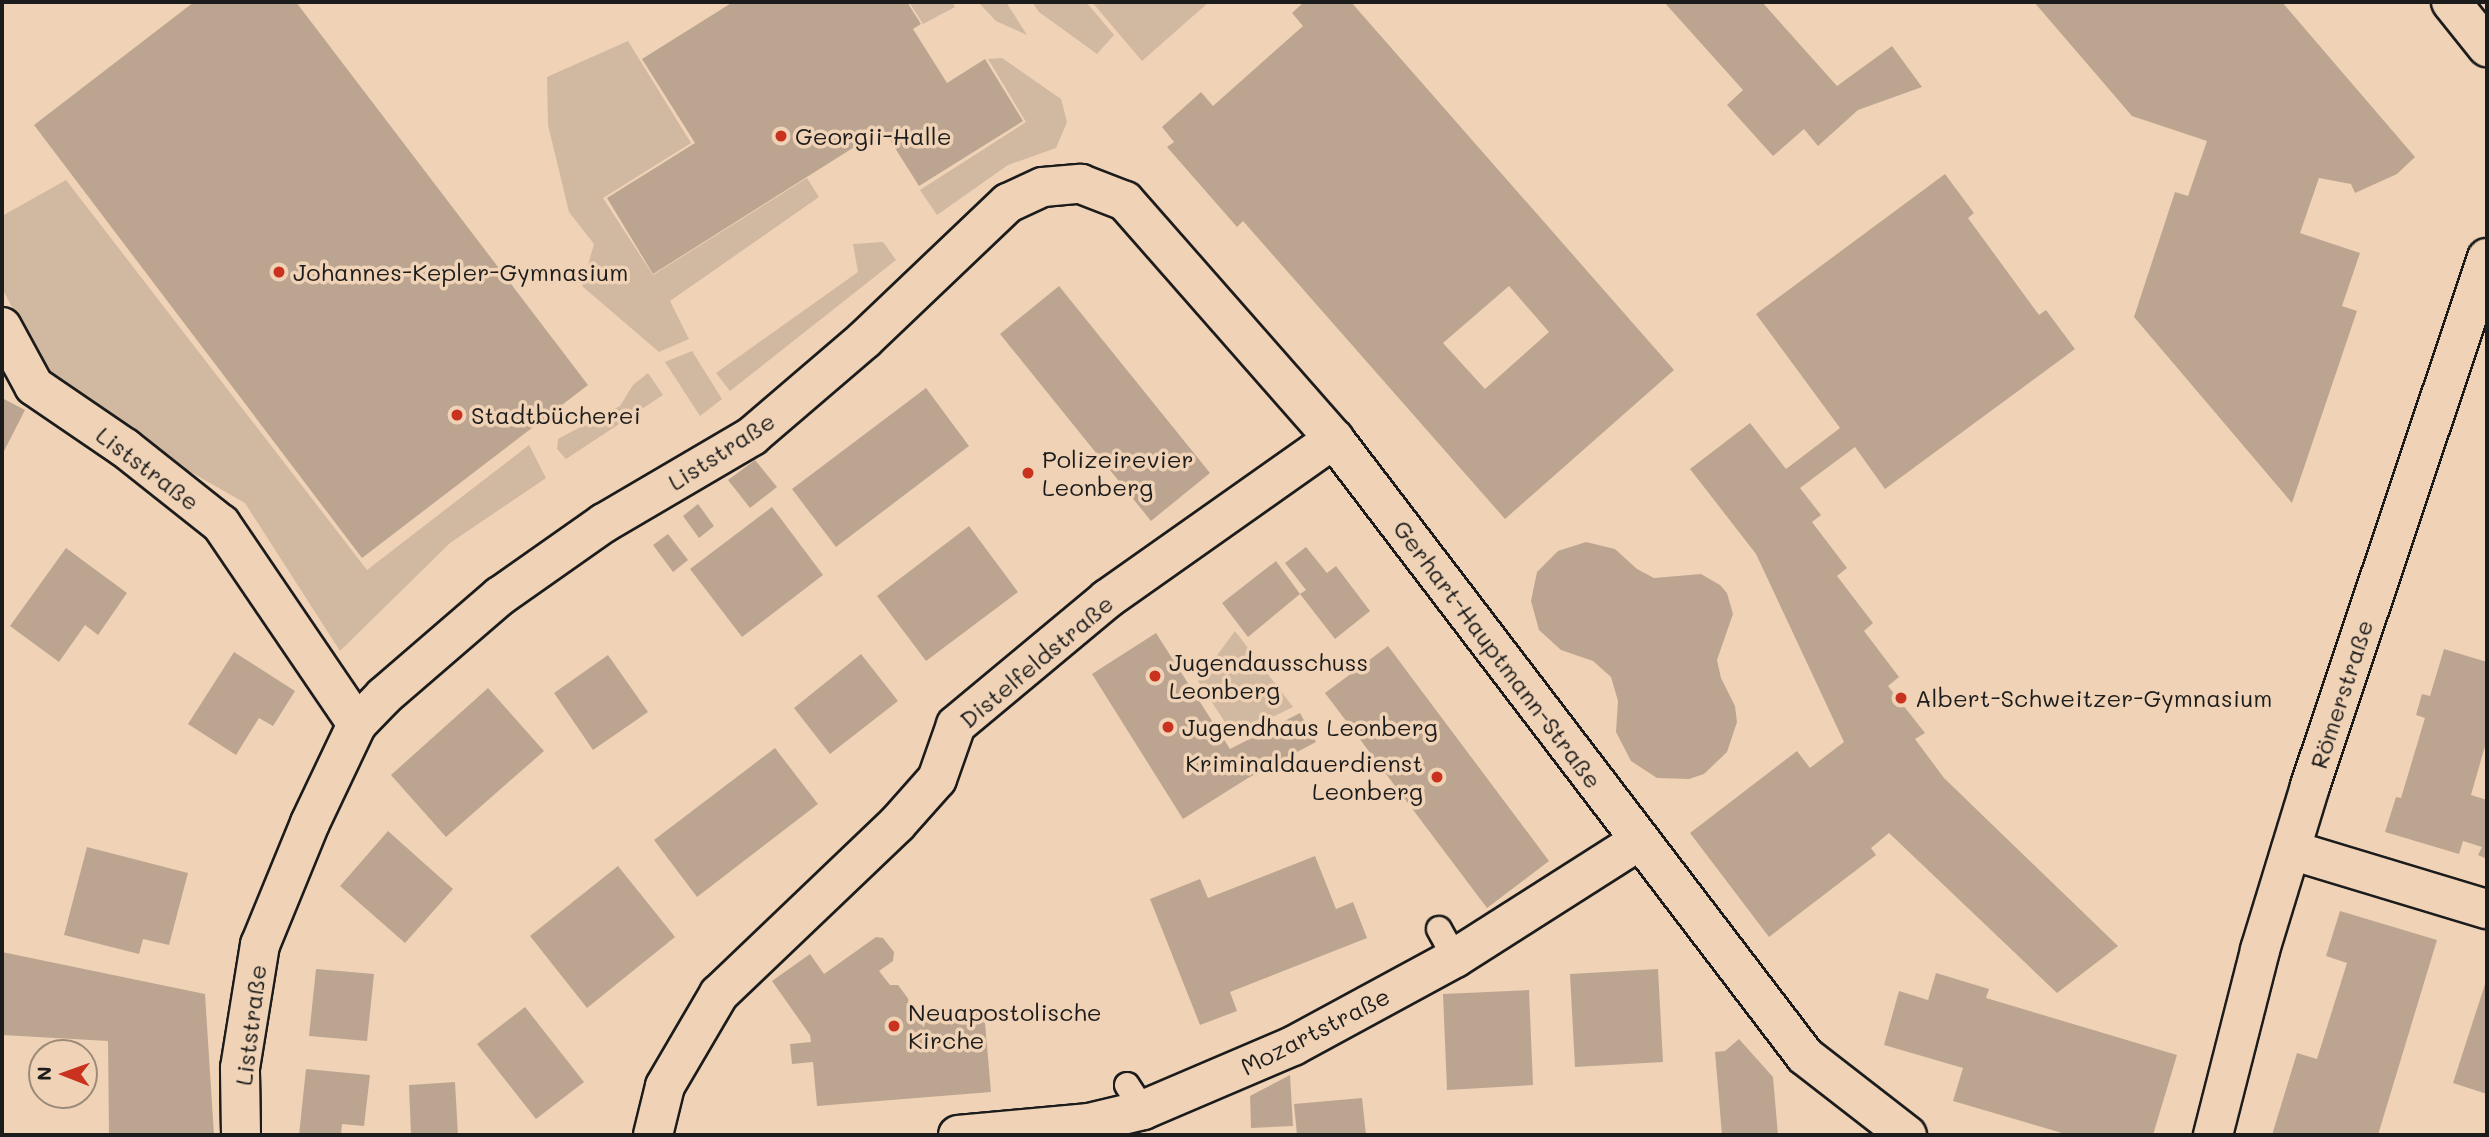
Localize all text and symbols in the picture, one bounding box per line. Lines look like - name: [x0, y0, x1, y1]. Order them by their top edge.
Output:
- place label: Georgii-Halle: [795, 122, 952, 150]
- marker: Georgii-Halle: [773, 128, 789, 144]
- place label: Johannes-Kepler-Gymnasium: [293, 258, 628, 286]
- marker: Johannes-Kepler-Gymnasium: [271, 264, 287, 280]
- place label: Stadtbücherei: [471, 401, 641, 429]
- street label: Liststraße: [662, 406, 780, 496]
- marker: Stadtbücherei: [449, 407, 465, 423]
- street label: Liststraße: [91, 420, 205, 516]
- place label: Polizeirevier Leonberg: [1042, 445, 1194, 501]
- marker: Polizeirevier Leonberg: [1020, 465, 1036, 481]
- street label: Gerhart-Hauptmann-Straße: [1388, 514, 1608, 794]
- street label: Distelfeldstraße: [953, 588, 1119, 734]
- street label: Römerstraße: [2303, 616, 2379, 772]
- place label: Jugendausschuss Leonberg: [1169, 648, 1368, 704]
- marker: Jugendausschuss Leonberg: [1147, 668, 1163, 684]
- place label: Albert-Schweitzer-Gymnasium: [1915, 684, 2272, 712]
- marker: Albert-Schweitzer-Gymnasium: [1893, 690, 1909, 706]
- place label: Jugendhaus Leonberg: [1182, 713, 1438, 741]
- marker: Jugendhaus Leonberg: [1160, 719, 1176, 735]
- place label: Kriminaldauerdienst Leonberg: [1185, 749, 1423, 805]
- marker: Kriminaldauerdienst Leonberg: [1429, 769, 1445, 785]
- street label: Liststraße: [228, 963, 272, 1087]
- street label: Mozartstraße: [1236, 981, 1394, 1081]
- place label: Neuapostolische Kirche: [908, 998, 1102, 1054]
- marker: Neuapostolische Kirche: [886, 1018, 902, 1034]
- north arrow: [28, 1039, 98, 1109]
- text: N: [31, 1066, 56, 1081]

